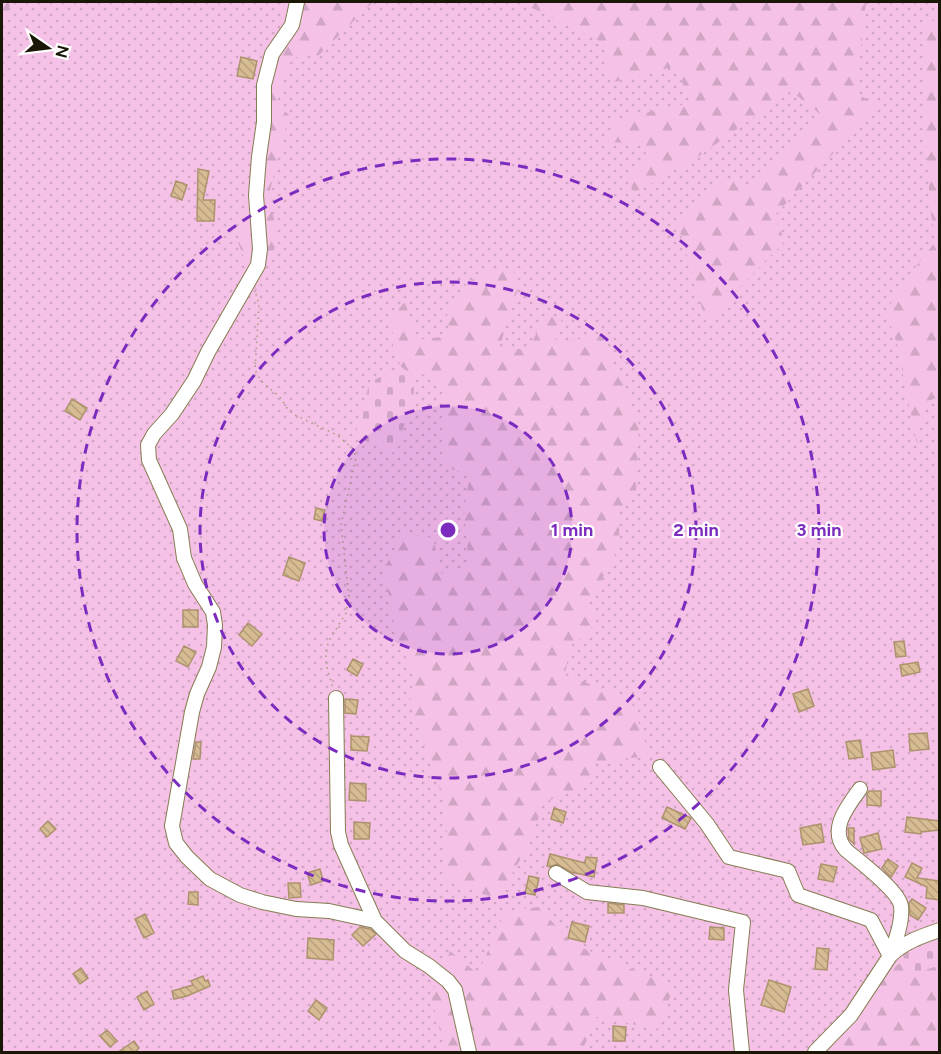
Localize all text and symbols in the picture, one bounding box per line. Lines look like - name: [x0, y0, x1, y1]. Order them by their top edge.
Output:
- north arrow: [18, 18, 78, 78]
- text: N: [51, 43, 73, 60]
- text: 1 min: [551, 519, 593, 541]
- text: 2 min: [673, 519, 719, 541]
- text: 3 min: [797, 519, 841, 541]
- centre of rings: [438, 520, 458, 540]

